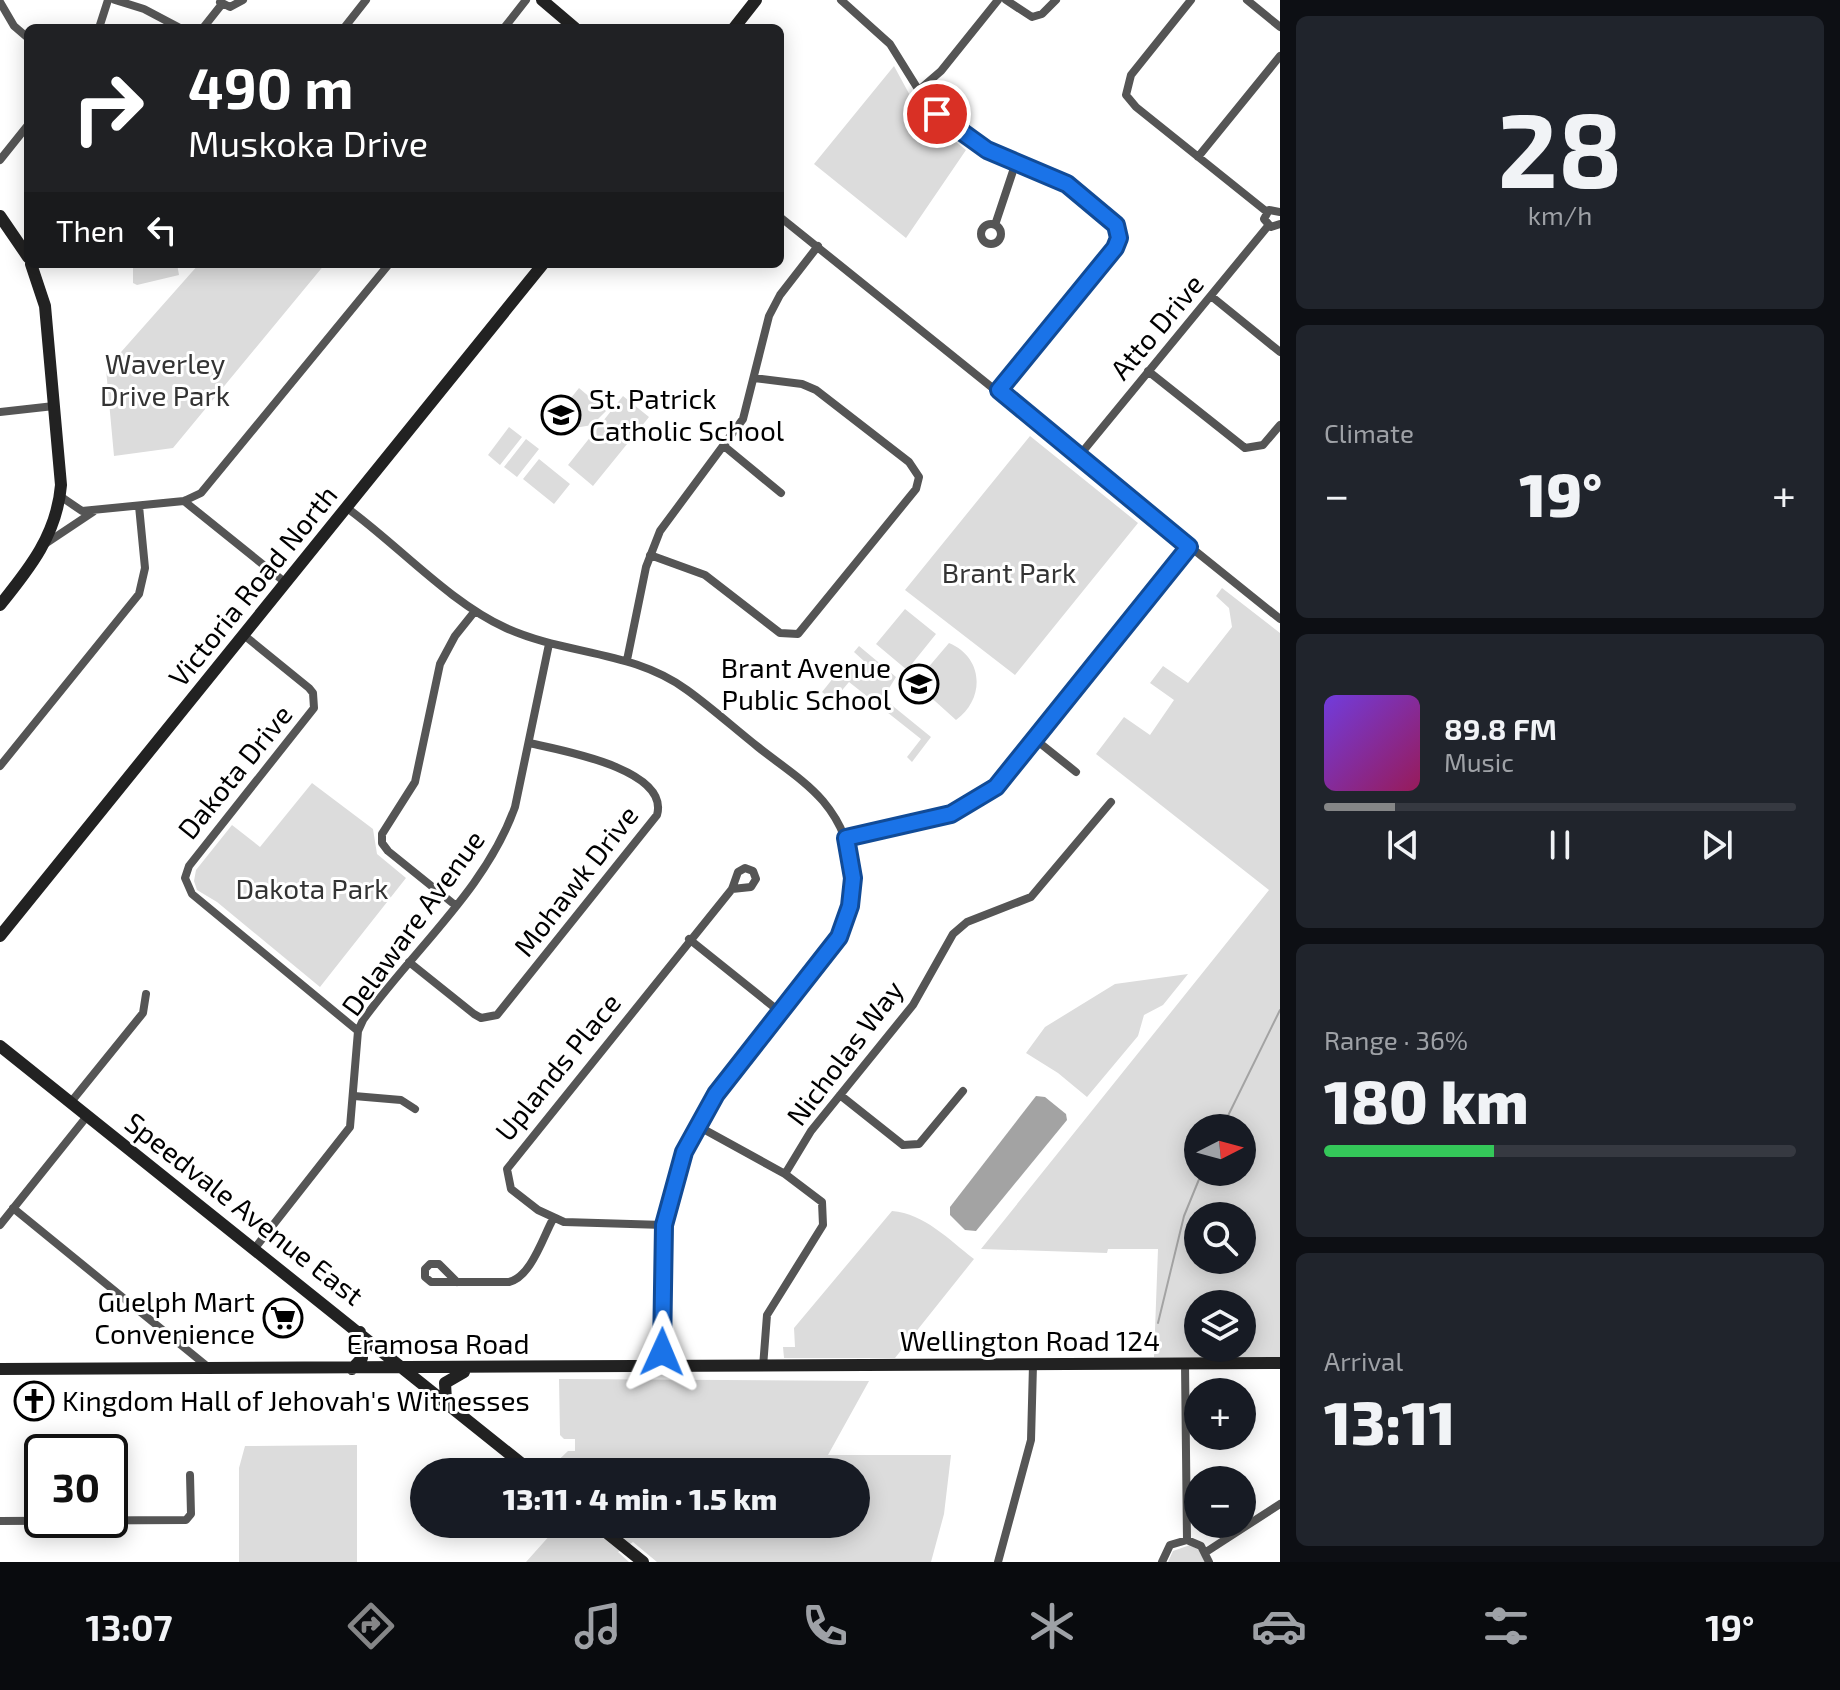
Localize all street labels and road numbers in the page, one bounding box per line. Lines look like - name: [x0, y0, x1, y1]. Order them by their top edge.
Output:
- street label: Atto Drive: [1102, 267, 1210, 386]
- street label: Victoria Road North: [161, 478, 344, 693]
- street label: Dakota Drive: [170, 698, 299, 845]
- street label: Mohawk Drive: [506, 798, 645, 963]
- street label: Delaware Avenue: [333, 823, 491, 1022]
- street label: Nicholas Way: [779, 973, 910, 1132]
- street label: Uplands Place: [487, 986, 627, 1147]
- street label: Speedvale Avenue East: [119, 1105, 371, 1312]
- street label: Wellington Road 124: [900, 1323, 1160, 1357]
- street label: Eramosa Road: [346, 1326, 530, 1360]

